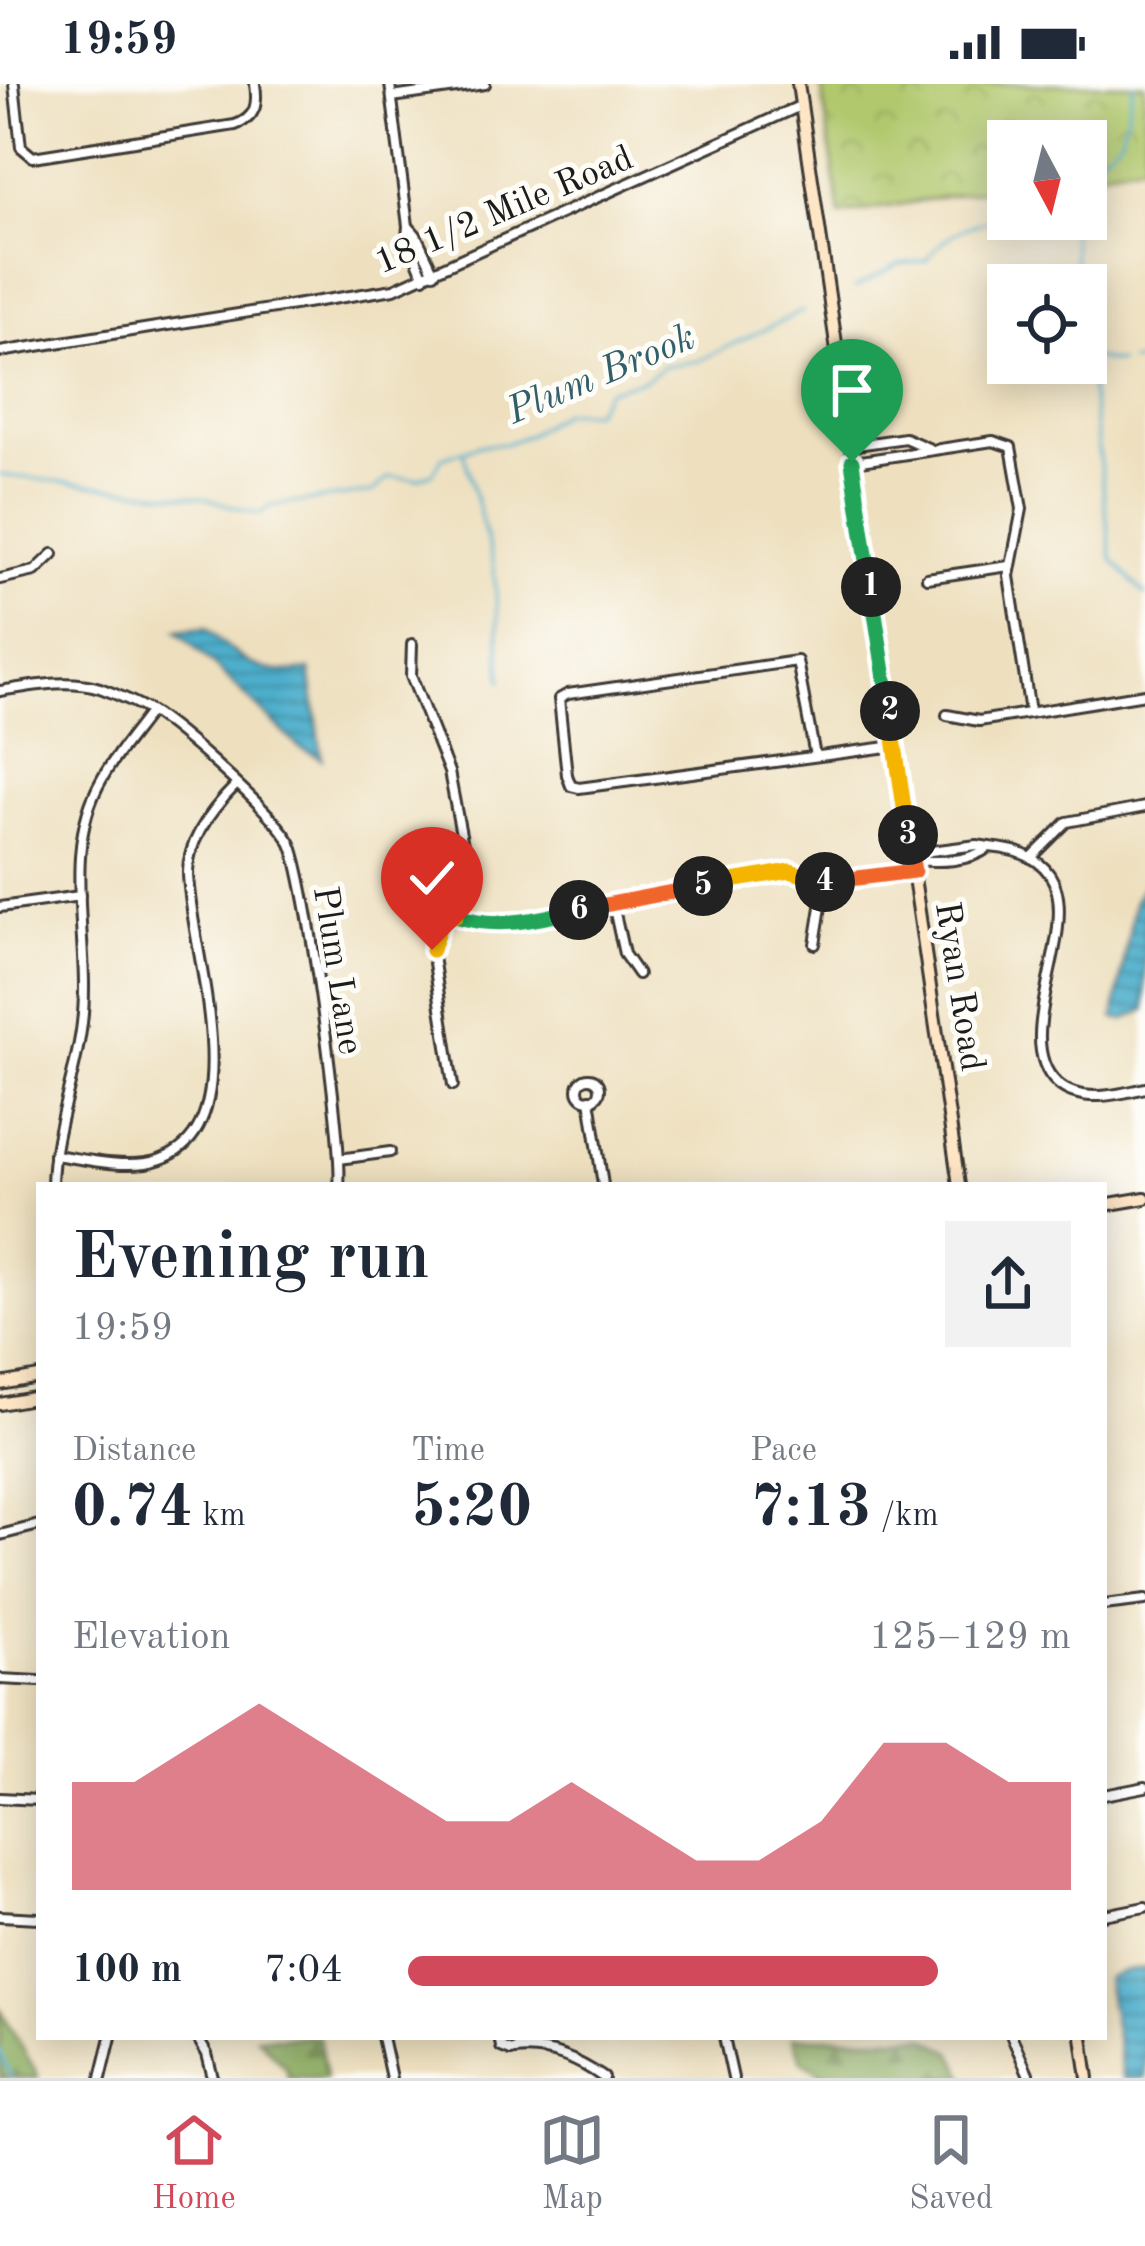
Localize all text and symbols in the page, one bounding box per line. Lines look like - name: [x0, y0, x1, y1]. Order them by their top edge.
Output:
- text: 19:59: [60, 19, 177, 64]
- north arrow: [987, 120, 1107, 240]
- map controls: [987, 120, 1107, 384]
- street label: 18 1/2 Mile Road: [370, 141, 639, 282]
- button: locate: [987, 264, 1107, 384]
- water label: Plum Brook: [501, 318, 701, 433]
- pin: [801, 339, 903, 462]
- icon: arrive: [819, 357, 885, 423]
- pin: 1: [841, 557, 901, 617]
- text: 1: [861, 570, 881, 603]
- pin: 2: [860, 681, 920, 741]
- text: 2: [880, 694, 900, 727]
- pin: 3: [878, 805, 938, 865]
- text: 3: [898, 818, 918, 851]
- pin: [381, 827, 483, 950]
- icon: check: [399, 845, 465, 911]
- pin: 4: [795, 852, 855, 912]
- pin: 5: [673, 856, 733, 916]
- text: 4: [815, 865, 835, 898]
- text: 5: [693, 869, 713, 902]
- pin: 6: [549, 880, 609, 940]
- street label: Plum Lane: [305, 884, 367, 1057]
- text: 6: [569, 893, 589, 926]
- street label: Ryan Road: [927, 899, 989, 1074]
- button: share: [945, 1221, 1071, 1347]
- text: Evening run: [72, 1227, 430, 1293]
- text: 19:59: [72, 1309, 173, 1348]
- text: Distance: [72, 1435, 196, 1468]
- text: Time: [411, 1435, 485, 1468]
- text: Pace: [750, 1435, 817, 1468]
- text: 0.74: [72, 1479, 193, 1539]
- text: 5:20: [411, 1479, 532, 1539]
- text: 7:13: [750, 1479, 871, 1539]
- text: km: [193, 1500, 246, 1533]
- text: /km: [871, 1500, 939, 1533]
- text: Elevation: [72, 1618, 231, 1657]
- text: 125–129 m: [869, 1618, 1071, 1657]
- text: 100 m: [72, 1951, 182, 1990]
- text: 7:04: [264, 1951, 343, 1990]
- tab: Home: [152, 2107, 236, 2220]
- tab: Map: [539, 2107, 605, 2220]
- tab: Saved: [909, 2107, 993, 2220]

